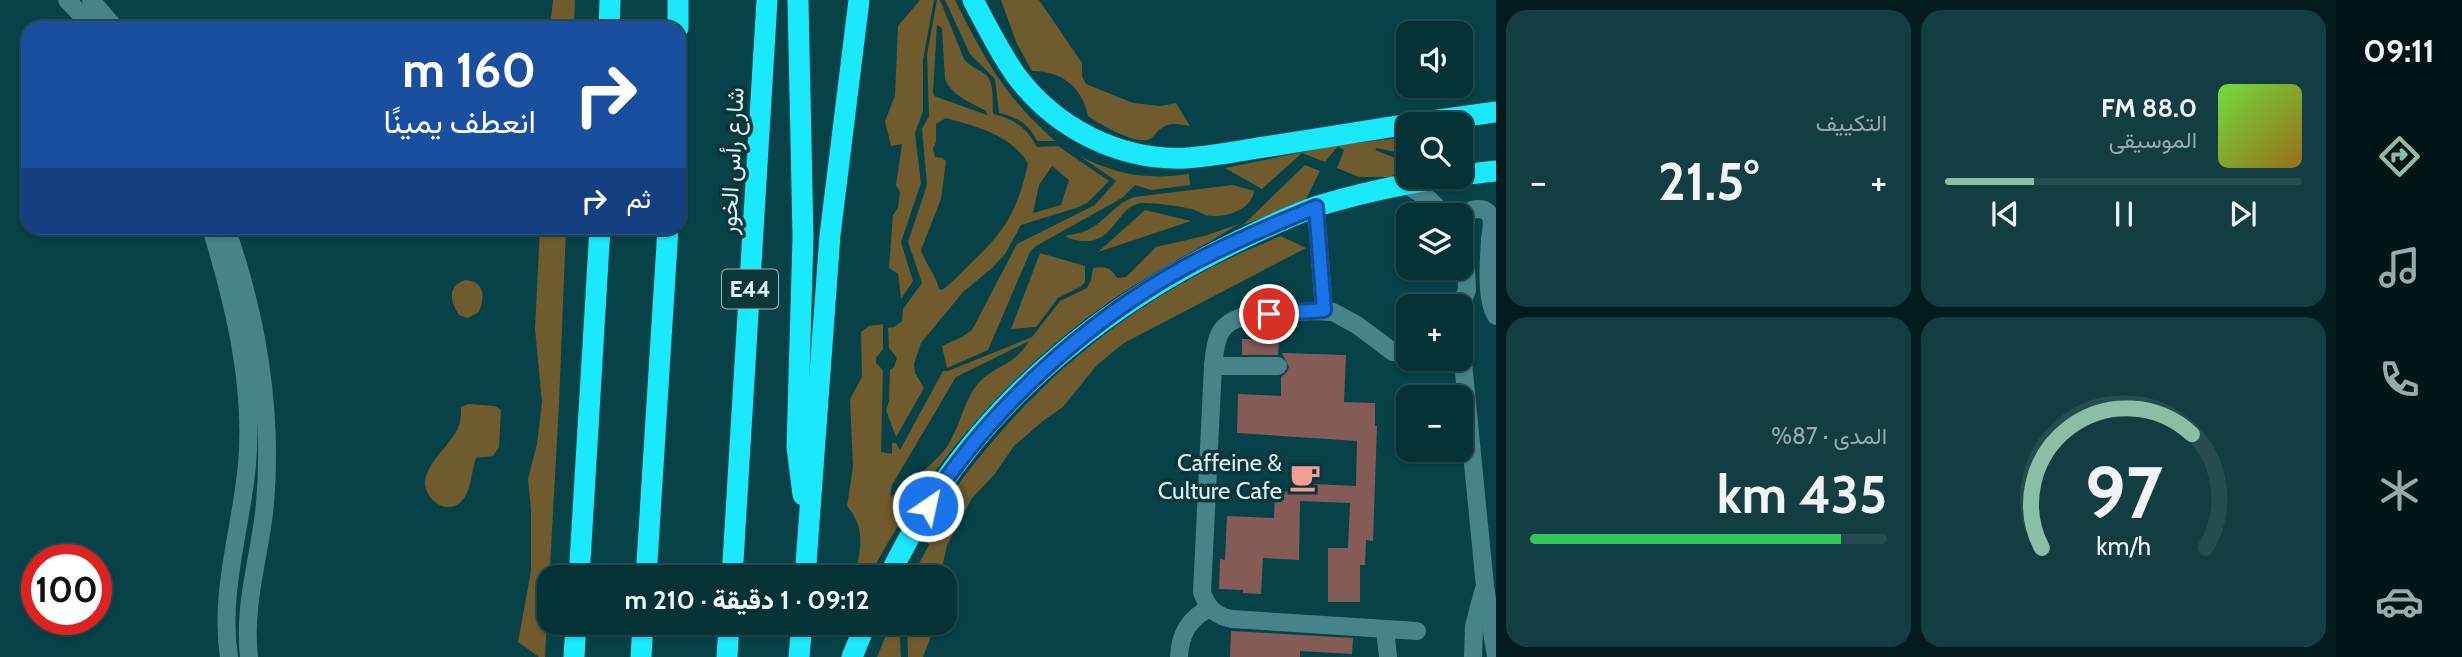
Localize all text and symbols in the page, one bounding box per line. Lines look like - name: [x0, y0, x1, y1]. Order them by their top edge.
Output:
- map controls: [1396, 21, 1473, 462]
- button: sound: [1396, 21, 1473, 98]
- text: 09:11: [2363, 31, 2435, 70]
- text: 160 m: [402, 40, 536, 99]
- icon: right: [560, 49, 651, 140]
- street label: شارع رأس الخور: [713, 87, 752, 236]
- text: 88.0 FM: [2101, 92, 2197, 124]
- text: انعطف يمينًا: [384, 102, 536, 141]
- text: التكييف: [1816, 109, 1887, 137]
- button: search: [1396, 112, 1473, 189]
- text: الموسيقى: [2109, 126, 2197, 154]
- icon: directions: [2375, 132, 2424, 181]
- text: 21.5°: [1658, 150, 1759, 213]
- text: −: [1530, 158, 1547, 205]
- text: +: [1870, 158, 1887, 205]
- icon: right: [575, 182, 613, 220]
- text: ثم: [627, 183, 651, 215]
- icon: previous: [1986, 195, 2024, 233]
- icon: pause: [2105, 195, 2143, 233]
- icon: next: [2224, 195, 2262, 233]
- button: layers: [1396, 203, 1473, 280]
- icon: music: [2375, 243, 2424, 292]
- road number: E44: [722, 270, 778, 308]
- pin: [1239, 284, 1299, 344]
- button: +: [1396, 294, 1473, 371]
- icon: arrive: [1250, 295, 1288, 333]
- icon: phone: [2375, 355, 2424, 404]
- button: −: [1396, 385, 1473, 462]
- text: المدى · 87%: [1771, 422, 1887, 450]
- place label: Caffeine & Culture Cafe: [1158, 448, 1282, 505]
- text: 97: [2084, 448, 2163, 536]
- cafe icon: Caffeine & Culture Cafe: [1288, 460, 1322, 494]
- text: 435 km: [1717, 463, 1887, 526]
- icon: climate: [2375, 466, 2424, 515]
- position arrow: [891, 469, 965, 543]
- text: km/h: [2096, 531, 2151, 561]
- speed limit sign: 100: [21, 544, 112, 635]
- icon: car: [2375, 577, 2424, 626]
- text: 09:12 · 1 دقيقة · 210 m: [625, 584, 869, 616]

